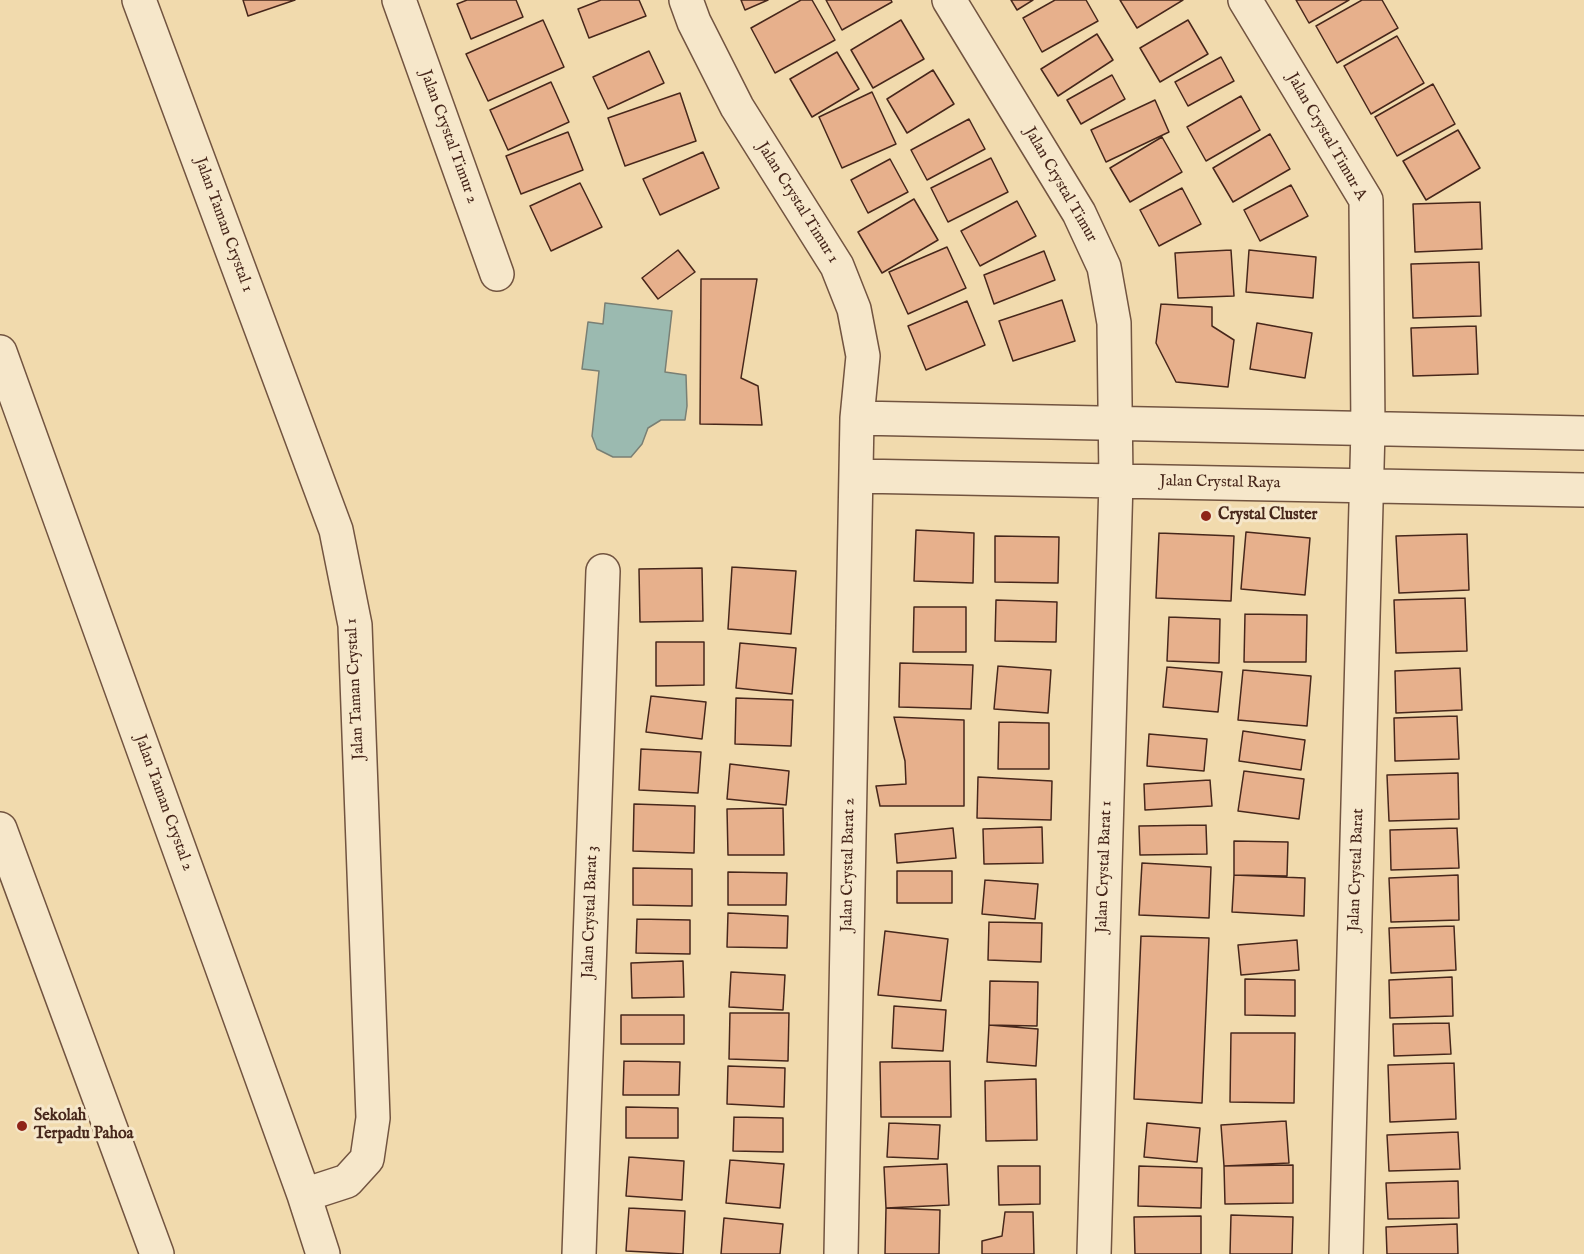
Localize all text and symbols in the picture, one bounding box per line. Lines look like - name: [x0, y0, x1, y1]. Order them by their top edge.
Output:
- street label: Jalan Crystal Timur 2: [415, 68, 481, 206]
- street label: Jalan Crystal Timur A: [1282, 70, 1370, 204]
- street label: Jalan Crystal Timur: [1019, 124, 1101, 246]
- street label: Jalan Crystal Timur 1: [752, 139, 842, 267]
- street label: Jalan Taman Crystal 1: [190, 155, 256, 295]
- street label: Jalan Crystal Raya: [1159, 472, 1281, 494]
- place label: Crystal Cluster: [1218, 506, 1317, 526]
- marker: Crystal Cluster: [1199, 509, 1213, 523]
- street label: Jalan Taman Crystal 1: [343, 618, 369, 760]
- street label: Jalan Taman Crystal 2: [129, 732, 197, 874]
- street label: Jalan Crystal Barat 2: [838, 798, 860, 932]
- street label: Jalan Crystal Barat 1: [1093, 800, 1117, 934]
- street label: Jalan Crystal Barat: [1345, 808, 1369, 932]
- street label: Jalan Crystal Barat 3: [579, 845, 603, 979]
- place label: Sekolah Terpadu Pahoa: [34, 1107, 133, 1145]
- marker: Sekolah Terpadu Pahoa: [15, 1119, 29, 1133]

